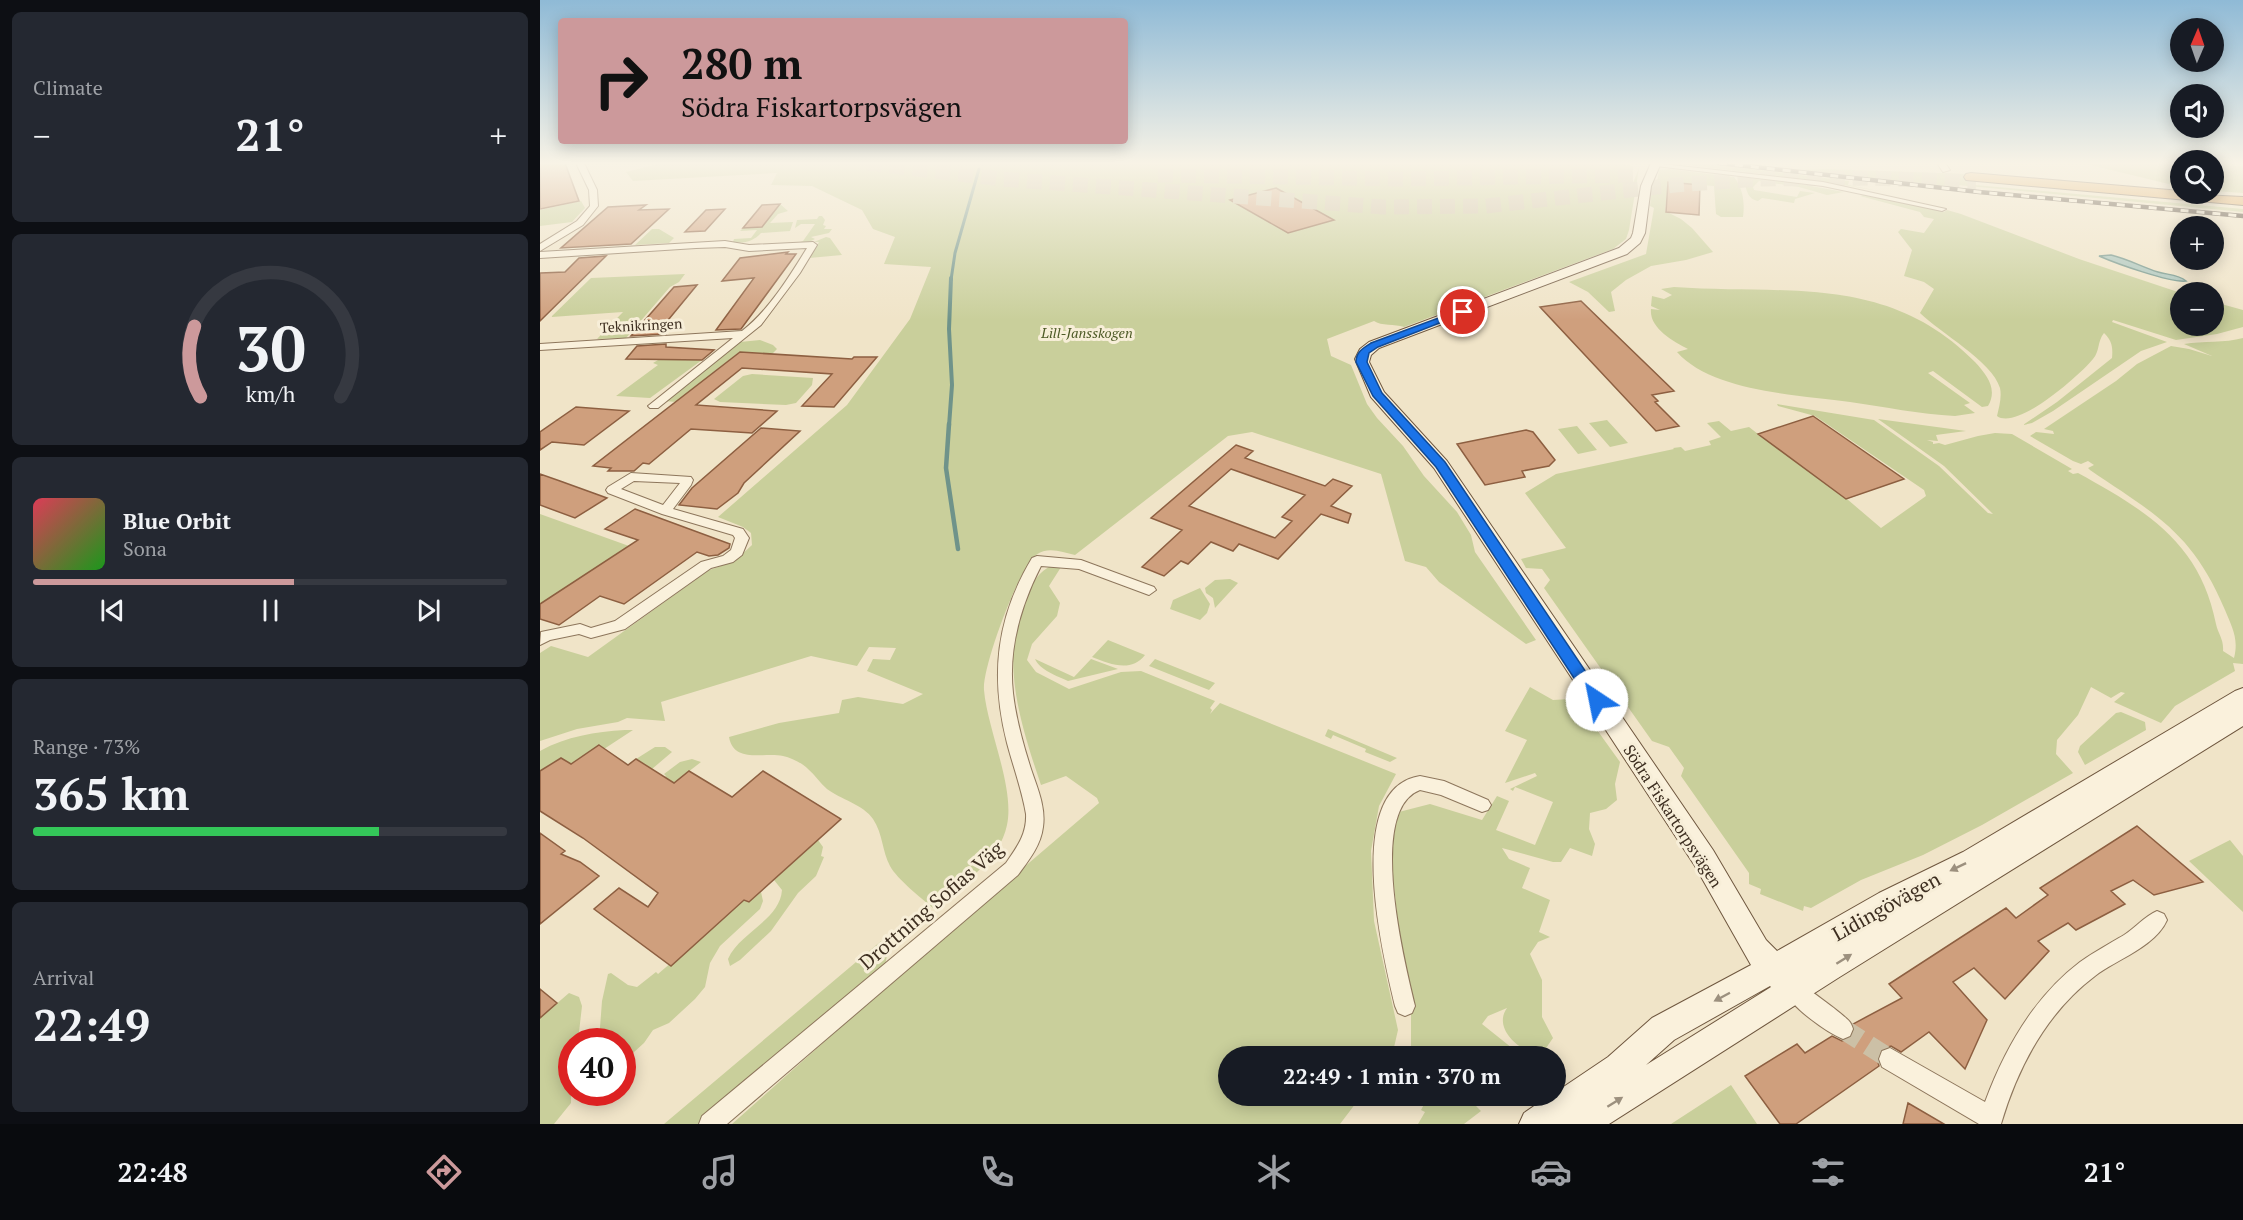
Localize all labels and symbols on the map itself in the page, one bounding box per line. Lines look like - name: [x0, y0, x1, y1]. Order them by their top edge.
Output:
- north arrow: [2170, 18, 2224, 72]
- pin: [1437, 286, 1488, 337]
- street label: Teknikringen: [599, 313, 683, 337]
- park label: Lill-Jansskogen: [1040, 323, 1133, 342]
- position arrow: [1565, 668, 1629, 732]
- street label: Södra Fiskartorpsvägen: [1618, 740, 1728, 892]
- street label: Drottning Sofias Väg: [853, 834, 1009, 975]
- one-way arrow: [1950, 862, 1967, 872]
- street label: Lidingövägen: [1827, 865, 1945, 947]
- one-way arrow: [1836, 954, 1852, 965]
- one-way arrow: [1713, 992, 1730, 1002]
- speed limit sign: 40: [558, 1028, 636, 1106]
- one-way arrow: [1607, 1096, 1623, 1107]

